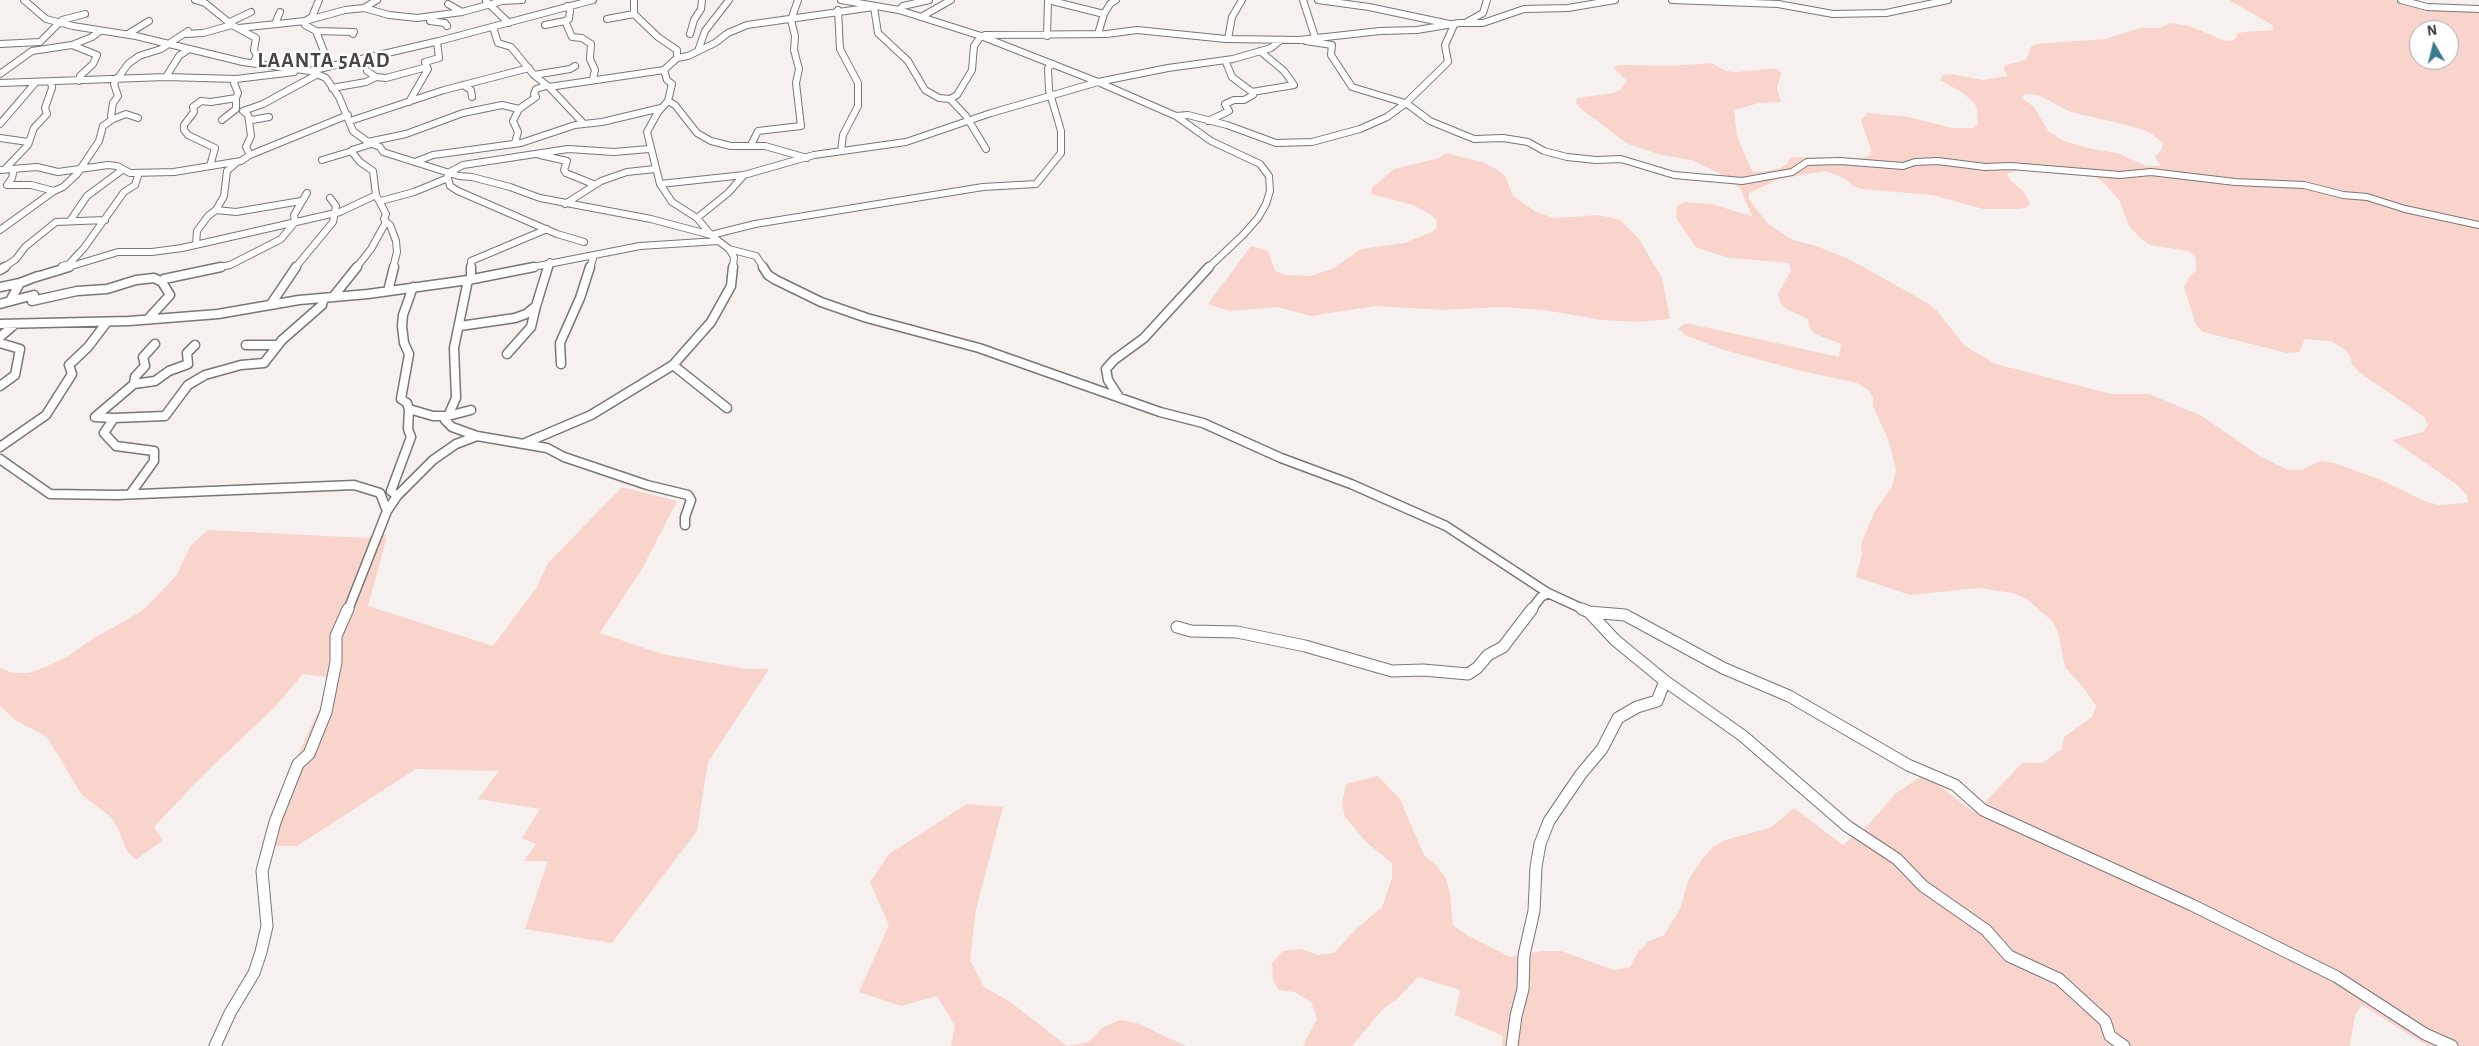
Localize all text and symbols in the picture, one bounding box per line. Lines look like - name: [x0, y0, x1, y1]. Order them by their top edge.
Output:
- north arrow: [2409, 20, 2459, 70]
- text: N: [2426, 24, 2438, 39]
- district label: LAANTA 5AAD: [256, 48, 392, 74]

